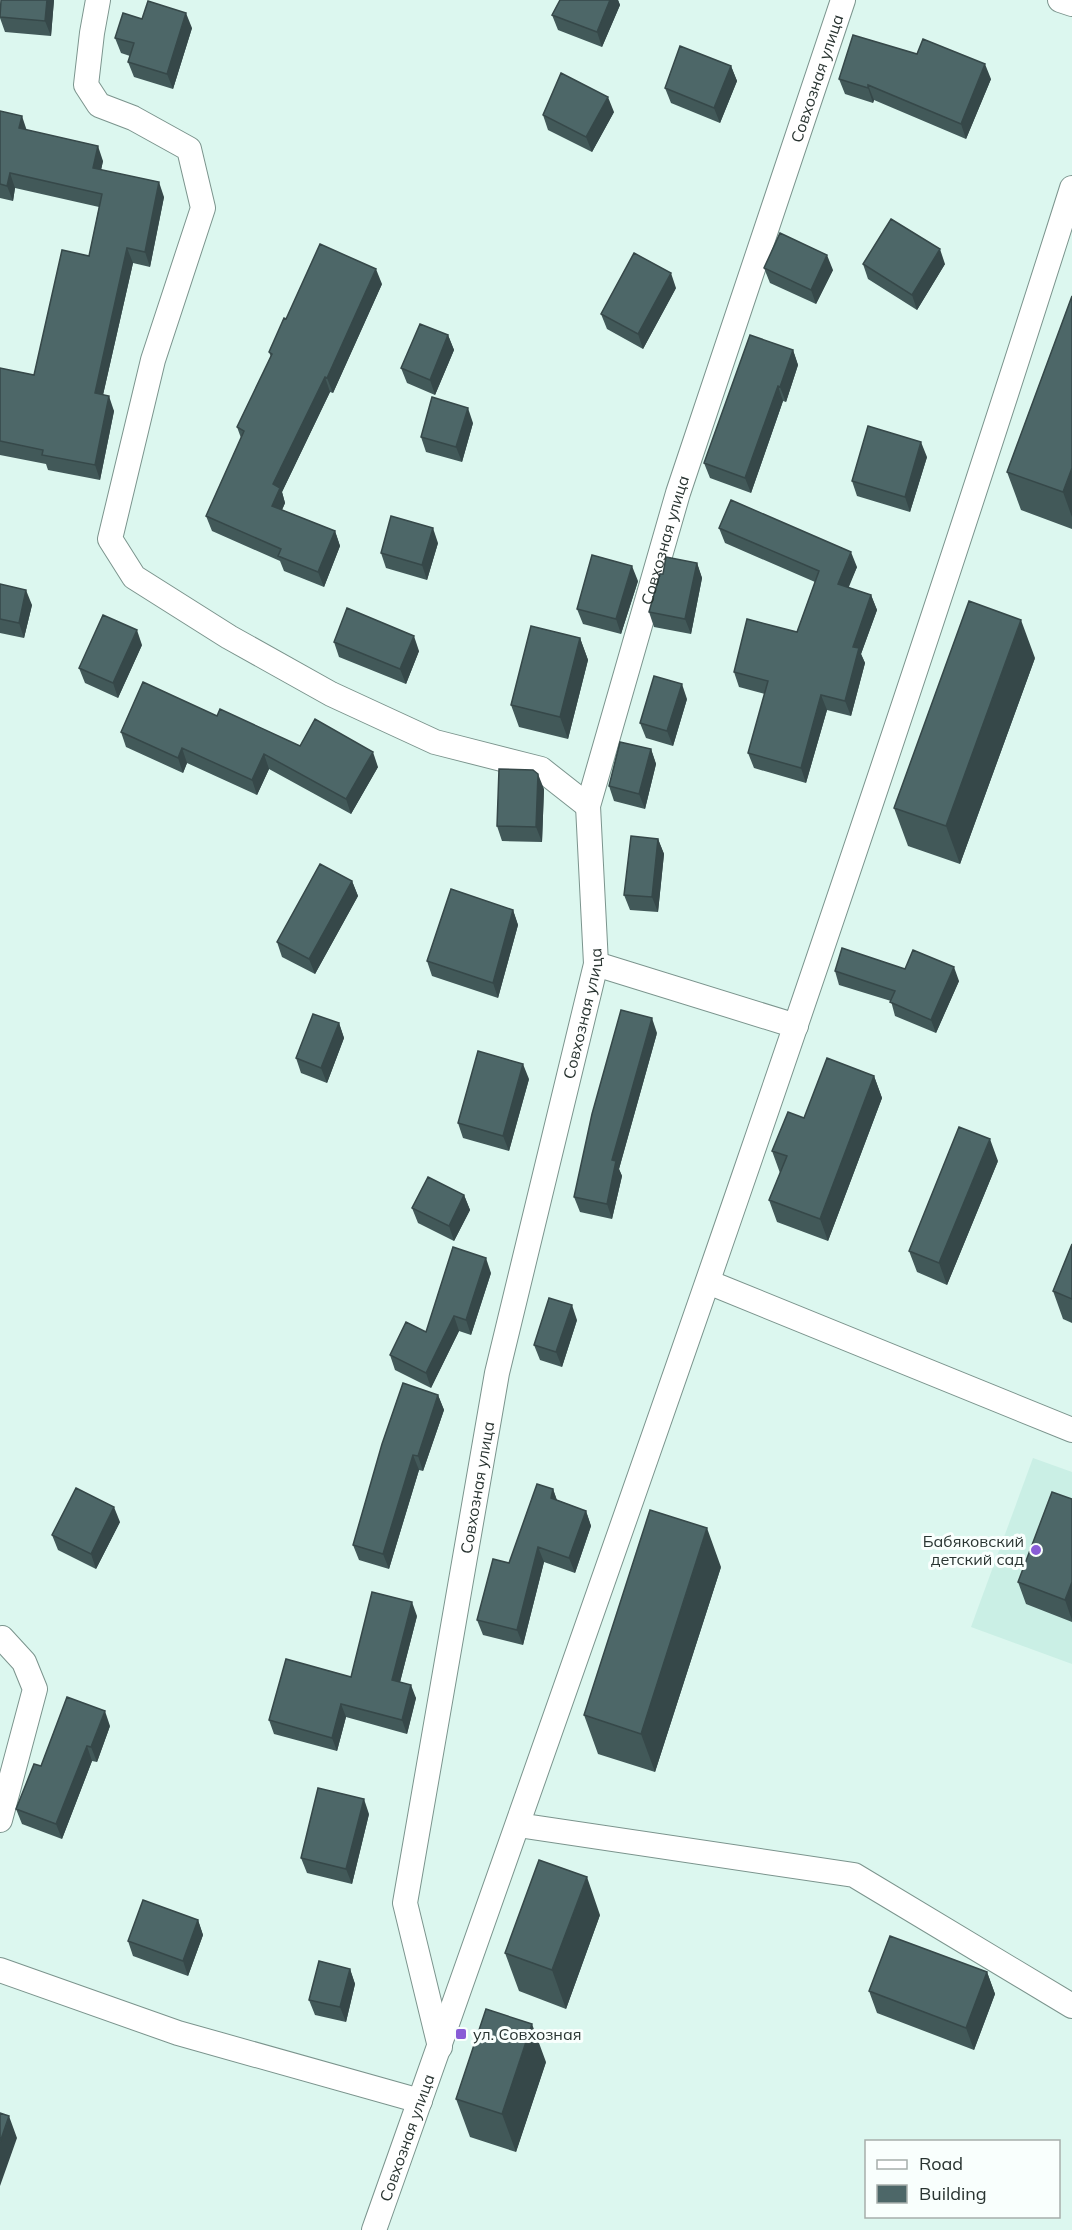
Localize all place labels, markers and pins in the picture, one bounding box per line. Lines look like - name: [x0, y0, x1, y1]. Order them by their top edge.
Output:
- place label: Бабяковский детский сад: [923, 1531, 1024, 1569]
- marker: Бабяковский детский сад: [1029, 1543, 1043, 1557]
- place label: ул. Совхозная: [473, 2024, 581, 2044]
- marker: ул. Совхозная: [454, 2027, 468, 2041]

